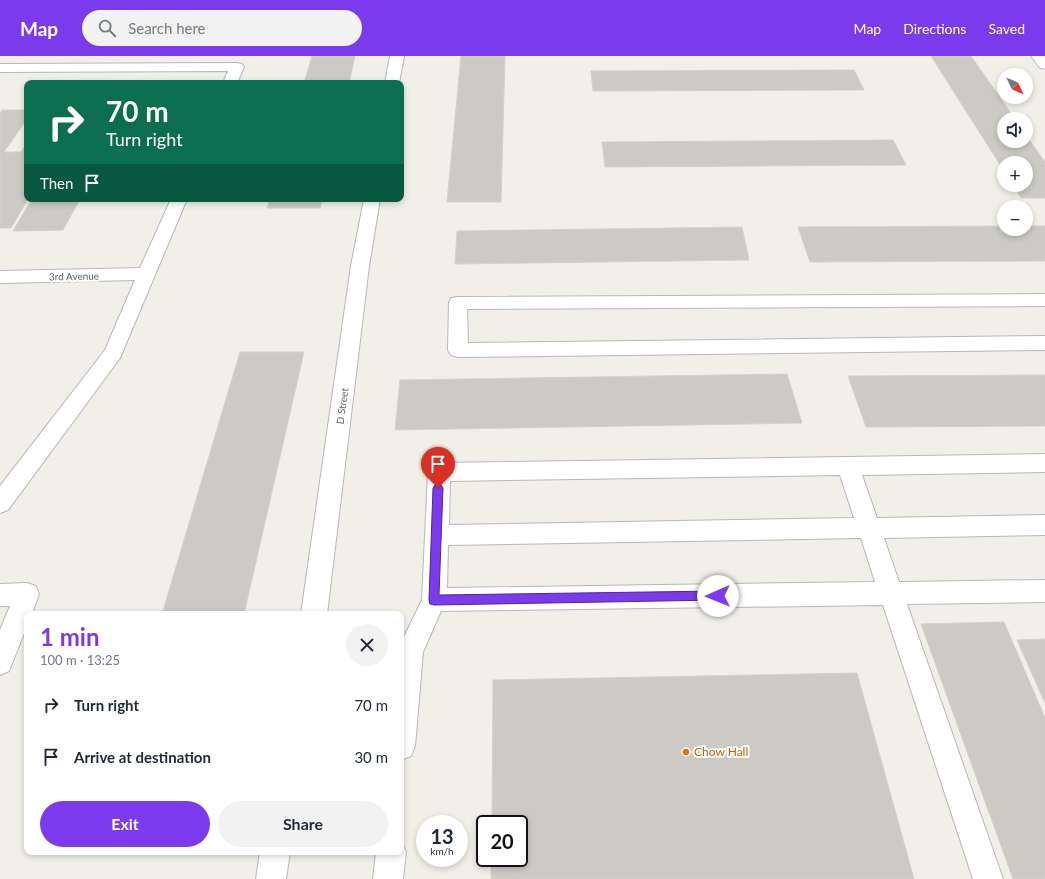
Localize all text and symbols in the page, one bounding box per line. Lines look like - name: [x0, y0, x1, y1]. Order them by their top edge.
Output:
- search box: [82, 10, 362, 46]
- text: Map: [20, 17, 58, 40]
- icon: search: [96, 17, 118, 39]
- text: Search here: [128, 19, 206, 37]
- text: Map: [854, 20, 881, 37]
- text: Directions: [903, 20, 966, 37]
- text: Saved: [988, 20, 1025, 37]
- north arrow: [997, 68, 1033, 104]
- map controls: [997, 68, 1033, 236]
- text: 70 m: [106, 94, 169, 128]
- icon: right: [40, 96, 92, 148]
- button: sound: [997, 112, 1033, 148]
- text: Turn right: [106, 128, 183, 150]
- button: +: [997, 156, 1033, 192]
- icon: arrive: [81, 172, 103, 194]
- text: Then: [40, 174, 73, 192]
- button: −: [997, 200, 1033, 236]
- street label: 3rd Avenue: [49, 270, 99, 282]
- street label: D Street: [334, 387, 351, 425]
- pin: [421, 447, 455, 488]
- icon: arrive: [427, 453, 449, 475]
- position arrow: [697, 575, 739, 617]
- text: 1 min: [40, 622, 100, 651]
- button: close: [346, 624, 388, 666]
- text: 100 m · 13:25: [40, 652, 120, 668]
- icon: right: [40, 694, 62, 716]
- text: Turn right: [74, 696, 139, 714]
- text: 70 m: [354, 696, 388, 714]
- place label: Chow Hall: [694, 744, 748, 759]
- icon: arrive: [40, 746, 62, 768]
- marker: Chow Hall: [681, 747, 691, 757]
- text: Arrive at destination: [74, 748, 211, 766]
- text: 30 m: [354, 748, 388, 766]
- button: Exit: [40, 801, 210, 847]
- button: Share: [218, 801, 388, 847]
- speed limit sign: 20: [476, 815, 528, 867]
- text: 13: [430, 824, 454, 848]
- text: km/h: [430, 845, 454, 857]

